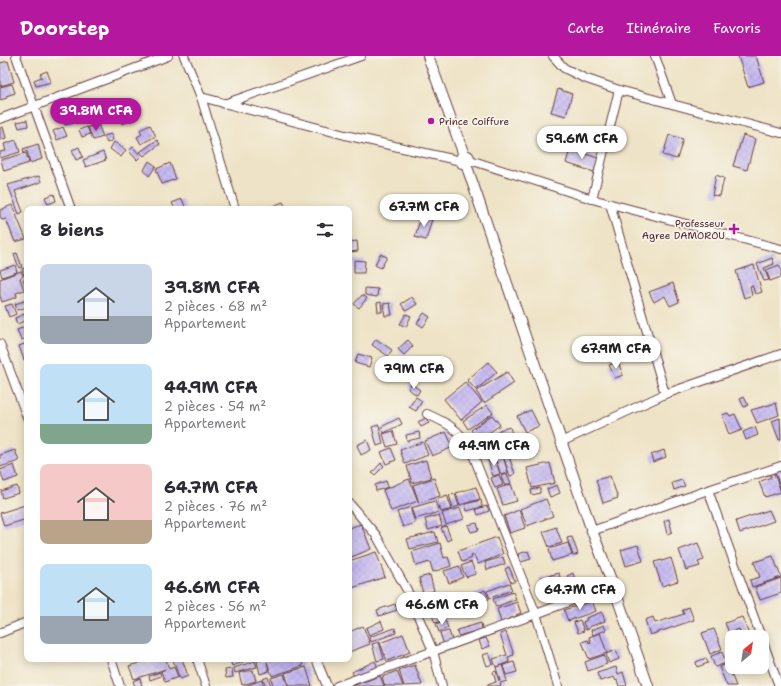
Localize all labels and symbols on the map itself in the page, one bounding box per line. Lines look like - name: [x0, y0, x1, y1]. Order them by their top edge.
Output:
- pin: 39.8M CFA: [50, 98, 142, 132]
- place label: Prince Coiffure: [439, 115, 509, 128]
- marker: Prince Coiffure: [426, 116, 436, 126]
- pin: 59.6M CFA: [536, 126, 628, 160]
- pin: 67.7M CFA: [378, 194, 470, 228]
- place label: Professeur Agree DAMOROU: [642, 217, 725, 242]
- marker: Professeur Agree DAMOROU: [728, 223, 740, 235]
- pin: 67.9M CFA: [570, 336, 662, 370]
- pin: 79M CFA: [377, 356, 451, 390]
- pin: 44.9M CFA: [448, 433, 540, 467]
- pin: 64.7M CFA: [534, 577, 626, 611]
- pin: 46.6M CFA: [396, 592, 488, 626]
- north arrow: [725, 630, 769, 674]

